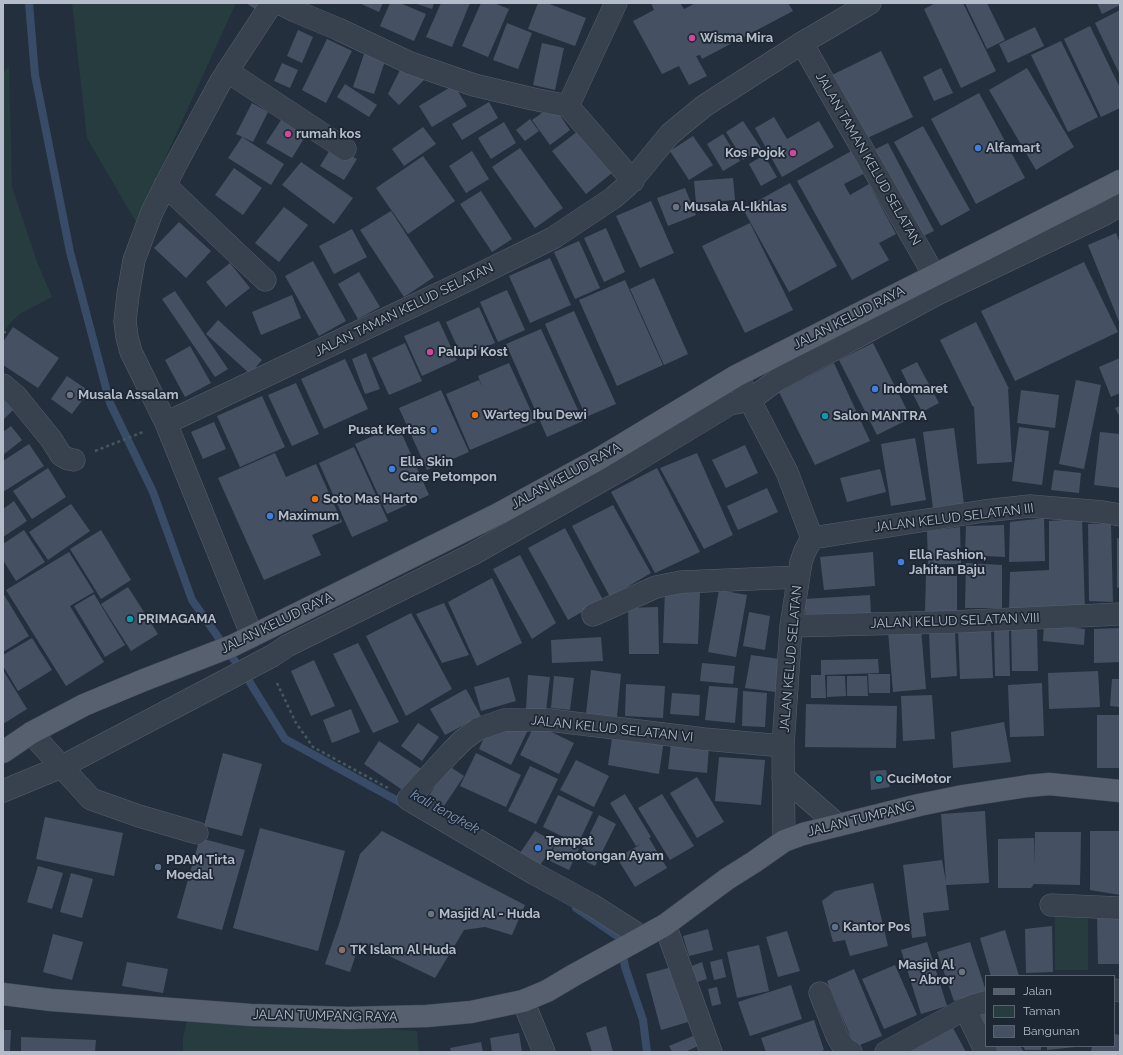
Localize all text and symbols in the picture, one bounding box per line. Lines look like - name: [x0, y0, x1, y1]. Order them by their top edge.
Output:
- place label: Wisma Mira: [700, 30, 773, 46]
- marker: Wisma Mira: [687, 33, 697, 43]
- street label: JALAN TAMAN KELUD SELATAN: [812, 70, 924, 248]
- place label: rumah kos: [296, 126, 361, 142]
- marker: rumah kos: [283, 129, 293, 139]
- place label: Alfamart: [986, 140, 1041, 156]
- marker: Alfamart: [973, 143, 983, 153]
- place label: Kos Pojok: [725, 145, 785, 161]
- marker: Kos Pojok: [788, 148, 798, 158]
- place label: Musala Al-Ikhlas: [684, 199, 787, 215]
- marker: Musala Al-Ikhlas: [671, 202, 681, 212]
- street label: JALAN TAMAN KELUD SELATAN: [312, 260, 496, 360]
- street label: JALAN KELUD RAYA: [791, 283, 907, 353]
- place label: Palupi Kost: [438, 344, 508, 360]
- marker: Palupi Kost: [425, 347, 435, 357]
- place label: Indomaret: [883, 381, 948, 397]
- marker: Indomaret: [870, 384, 880, 394]
- place label: Musala Assalam: [78, 387, 178, 403]
- marker: Musala Assalam: [65, 390, 75, 400]
- place label: Warteg Ibu Dewi: [483, 407, 587, 423]
- place label: Salon MANTRA: [833, 408, 927, 424]
- marker: Warteg Ibu Dewi: [470, 410, 480, 420]
- marker: Salon MANTRA: [820, 411, 830, 421]
- place label: Pusat Kertas: [348, 422, 426, 438]
- marker: Pusat Kertas: [429, 425, 439, 435]
- street label: JALAN KELUD RAYA: [508, 439, 624, 513]
- place label: Ella Skin Care Petompon: [400, 454, 497, 485]
- marker: Ella Skin Care Petompon: [387, 464, 397, 474]
- place label: Soto Mas Harto: [323, 491, 418, 507]
- marker: Soto Mas Harto: [310, 494, 320, 504]
- street label: JALAN KELUD SELATAN III: [873, 500, 1035, 536]
- place label: Maximum: [278, 508, 339, 524]
- marker: Maximum: [265, 511, 275, 521]
- place label: Ella Fashion, Jahitan Baju: [909, 547, 986, 578]
- marker: Ella Fashion, Jahitan Baju: [896, 557, 906, 567]
- street label: JALAN KELUD SELATAN: [777, 585, 805, 733]
- street label: JALAN KELUD RAYA: [218, 589, 336, 657]
- street label: JALAN KELUD SELATAN VIII: [870, 610, 1040, 632]
- place label: PRIMAGAMA: [138, 611, 216, 627]
- marker: PRIMAGAMA: [125, 614, 135, 624]
- street label: JALAN KELUD SELATAN VI: [530, 713, 694, 745]
- place label: CuciMotor: [887, 771, 951, 787]
- marker: CuciMotor: [874, 774, 884, 784]
- water label: kali tengkek: [408, 786, 482, 838]
- street label: JALAN TUMPANG: [806, 798, 916, 840]
- place label: Tempat Pemotongan Ayam: [546, 833, 664, 864]
- marker: Tempat Pemotongan Ayam: [533, 843, 543, 853]
- place label: PDAM Tirta Moedal: [166, 852, 235, 883]
- marker: PDAM Tirta Moedal: [153, 862, 163, 872]
- place label: Masjid Al - Huda: [439, 906, 540, 922]
- marker: Masjid Al - Huda: [426, 909, 436, 919]
- place label: Kantor Pos: [843, 919, 910, 935]
- marker: Kantor Pos: [830, 922, 840, 932]
- place label: TK Islam Al Huda: [350, 942, 456, 958]
- marker: TK Islam Al Huda: [337, 945, 347, 955]
- place label: Masjid Al - Abror: [898, 957, 954, 988]
- marker: Masjid Al - Abror: [957, 967, 967, 977]
- legend: [985, 975, 1115, 1047]
- text: Jalan: [1023, 984, 1052, 998]
- text: Taman: [1023, 1004, 1060, 1018]
- street label: JALAN TUMPANG RAYA: [252, 1007, 398, 1025]
- text: Bangunan: [1023, 1024, 1080, 1038]

